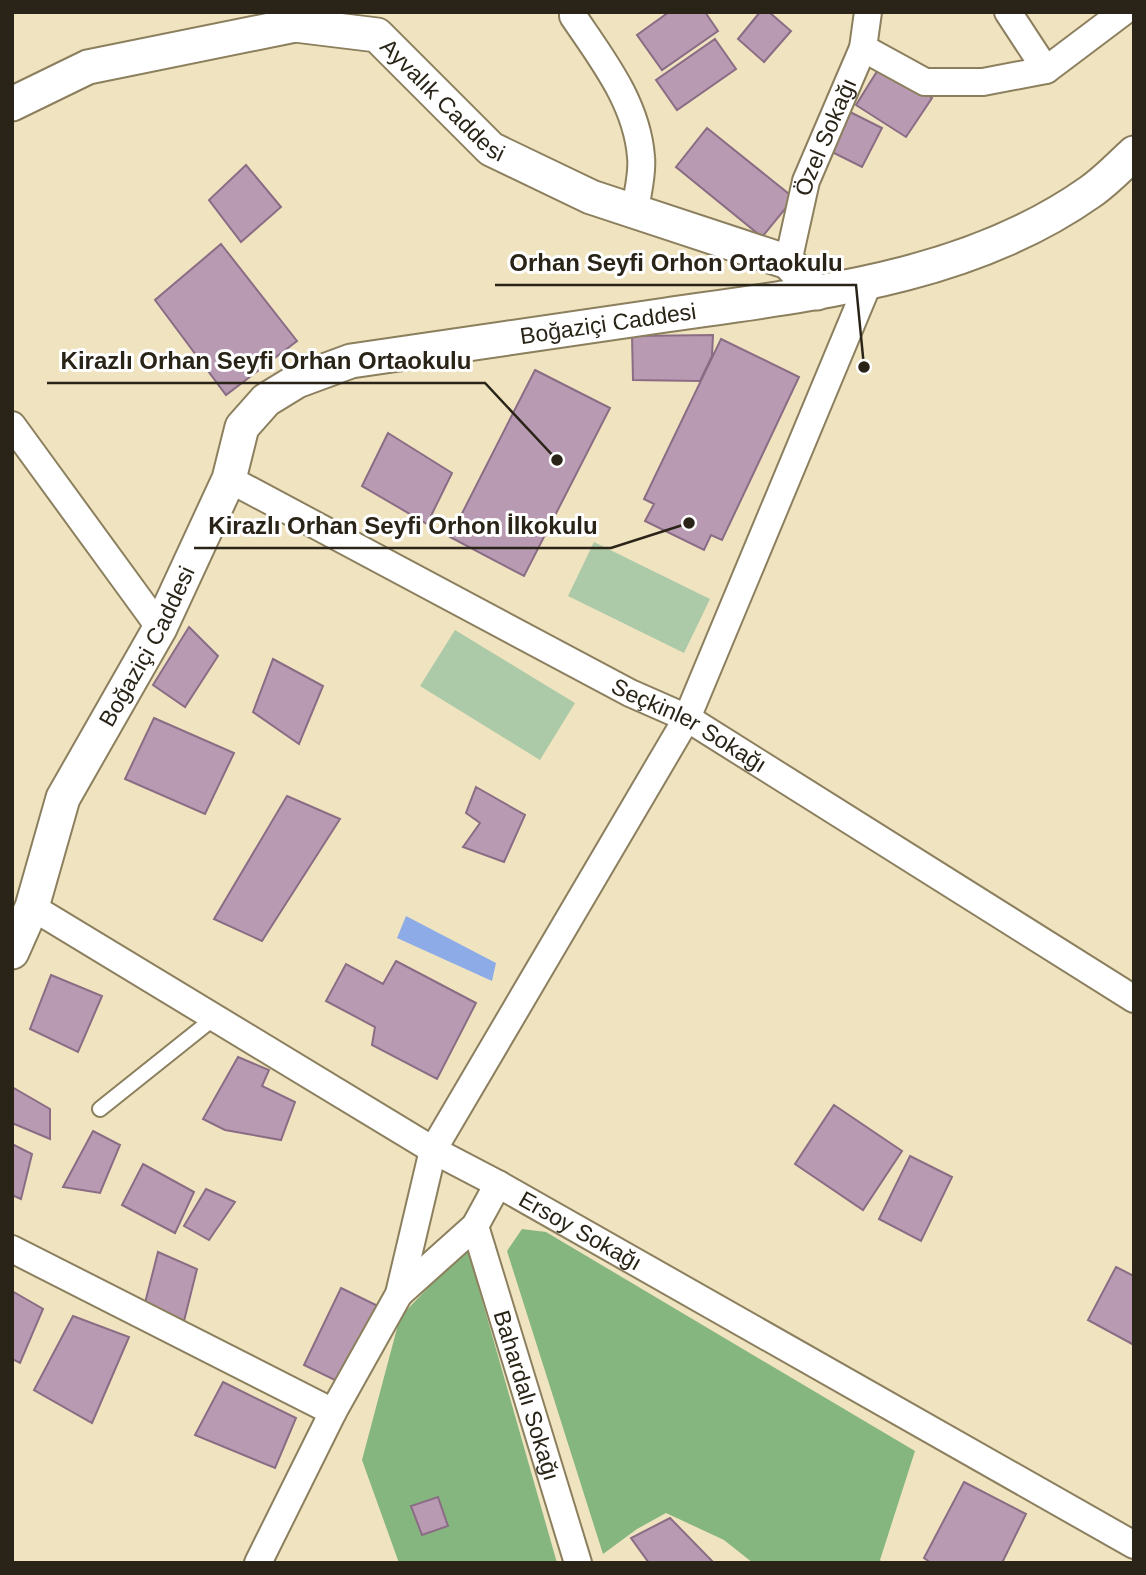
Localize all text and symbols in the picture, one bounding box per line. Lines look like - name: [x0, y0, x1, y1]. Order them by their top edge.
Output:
- street label: Ayvalık Caddesi: [375, 33, 509, 167]
- street label: Özel Sokağı: [790, 74, 862, 198]
- callout: Orhan Seyfi Orhon Ortaokulu: [495, 240, 856, 285]
- text: Orhan Seyfi Orhon Ortaokulu: [509, 249, 843, 276]
- street label: Boğaziçi Caddesi: [518, 298, 698, 349]
- callout: Kirazlı Orhan Seyfi Orhan Ortaokulu: [47, 338, 485, 383]
- text: Kirazlı Orhan Seyfi Orhan Ortaokulu: [61, 347, 471, 374]
- callout: Kirazlı Orhan Seyfi Orhon İlkokulu: [194, 503, 611, 548]
- text: Kirazlı Orhan Seyfi Orhon İlkokulu: [208, 512, 598, 539]
- street label: Boğaziçi Caddesi: [94, 562, 200, 731]
- street label: Seçkinler Sokağı: [607, 673, 771, 778]
- street label: Ersoy Sokağı: [514, 1186, 646, 1276]
- street label: Bahardalı Sokağı: [489, 1307, 565, 1483]

